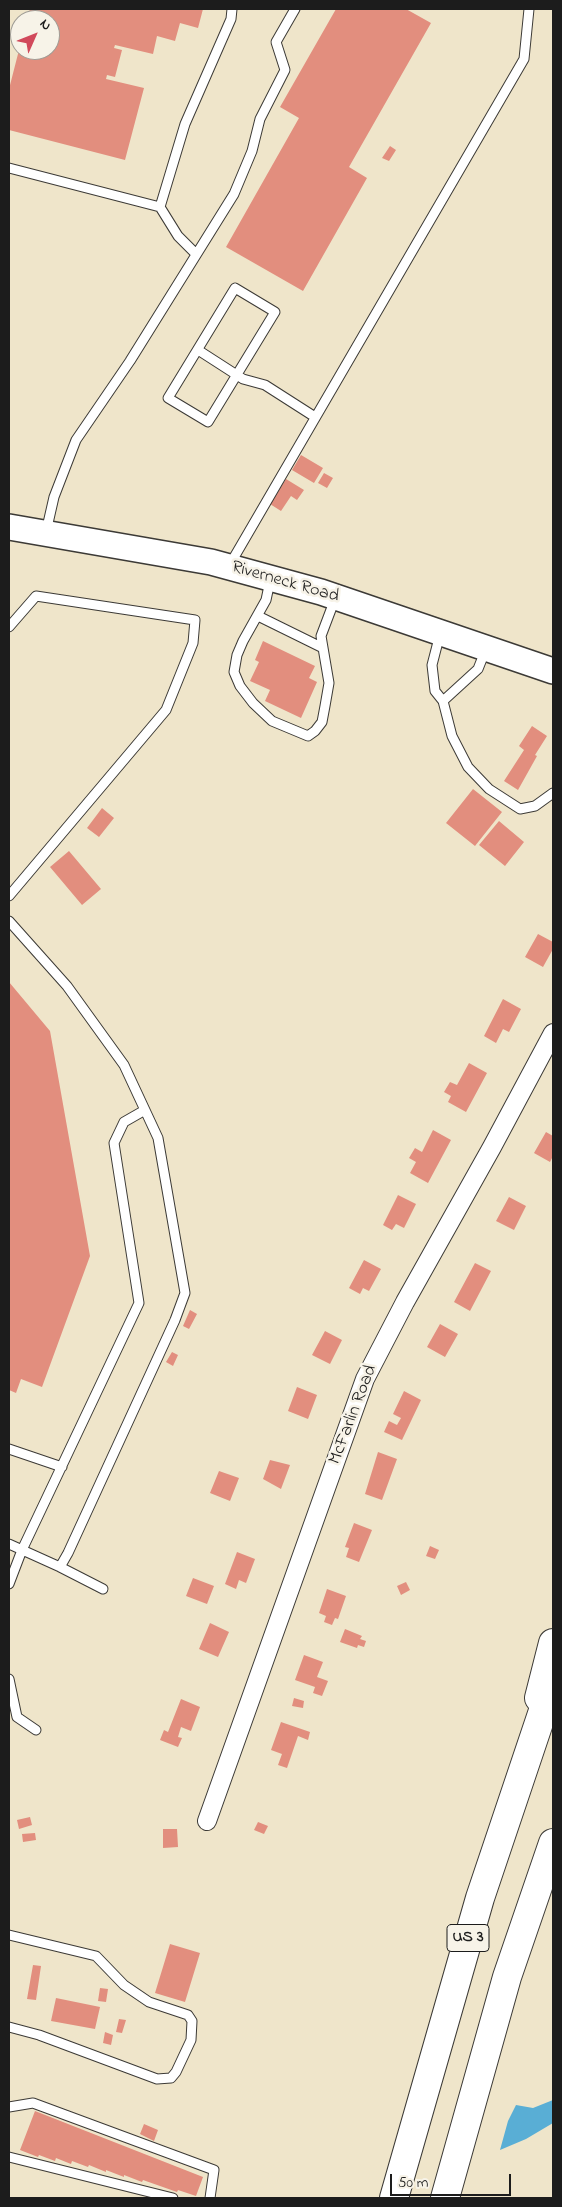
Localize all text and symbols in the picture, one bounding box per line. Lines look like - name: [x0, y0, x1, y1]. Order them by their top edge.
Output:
- north arrow: [10, 10, 60, 60]
- text: N: [35, 14, 56, 36]
- street label: Riverneck Road: [229, 557, 341, 609]
- street label: McFarlin Road: [325, 1362, 383, 1468]
- road number: US 3: [447, 1925, 489, 1952]
- scale bar: [392, 2164, 513, 2196]
- text: 50 m: [398, 2172, 428, 2194]

